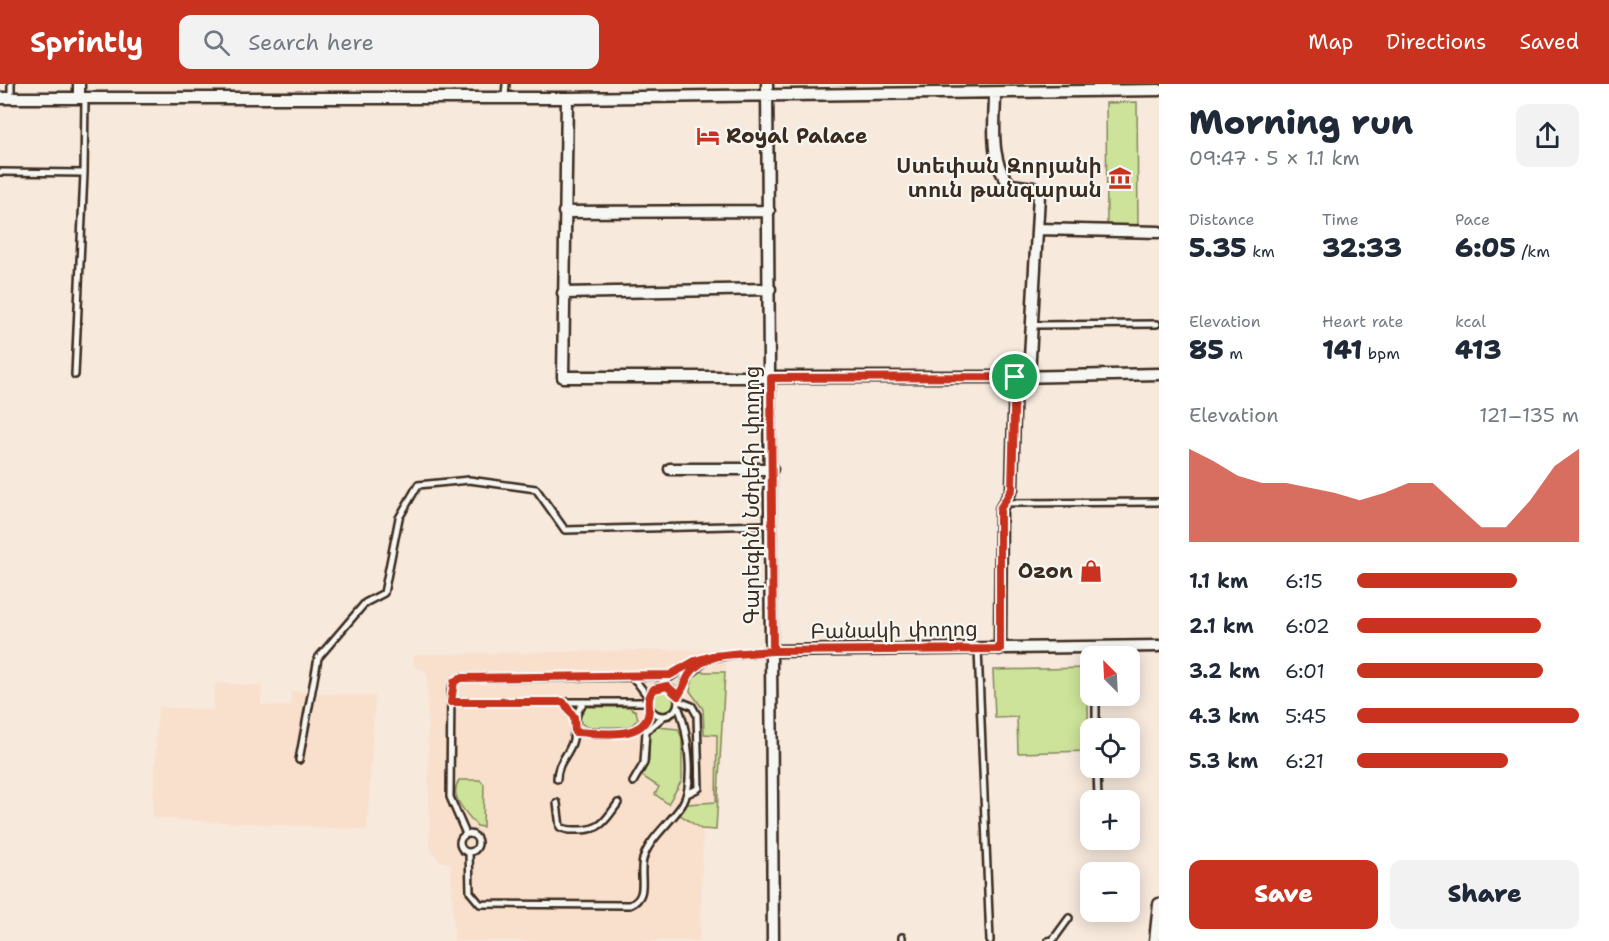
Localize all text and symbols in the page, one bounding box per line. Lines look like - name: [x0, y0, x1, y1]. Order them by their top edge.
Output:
- search box: [179, 15, 599, 69]
- text: Sprintly: [30, 23, 143, 61]
- icon: search: [200, 26, 233, 59]
- text: Search here: [248, 28, 374, 57]
- text: Map: [1308, 28, 1353, 56]
- text: Directions: [1386, 28, 1486, 56]
- text: Saved: [1519, 28, 1579, 56]
- text: Morning run: [1189, 100, 1413, 145]
- button: share: [1516, 104, 1579, 167]
- place label: Royal Palace: [726, 122, 868, 150]
- hotel icon: Royal Palace: [695, 123, 721, 149]
- text: 09:47 · 5 × 1.1 km: [1189, 145, 1360, 171]
- place label: Ստեփան Զորյանի տուն թանգարան: [896, 152, 1102, 204]
- museum icon: Ստեփան Զորյանի տուն թանգարան: [1107, 165, 1133, 191]
- text: Distance: [1189, 209, 1255, 230]
- text: Time: [1322, 209, 1359, 230]
- text: Pace: [1455, 209, 1490, 230]
- text: 5.35: [1189, 230, 1247, 265]
- text: 32:33: [1322, 230, 1402, 265]
- text: 6:05: [1455, 230, 1516, 265]
- text: km: [1247, 241, 1275, 262]
- text: /km: [1516, 241, 1550, 262]
- text: Elevation: [1189, 311, 1261, 332]
- text: Heart rate: [1322, 311, 1404, 332]
- text: kcal: [1455, 311, 1486, 332]
- text: 85: [1189, 332, 1224, 367]
- text: 141: [1322, 332, 1362, 367]
- text: 413: [1455, 332, 1501, 367]
- text: m: [1224, 343, 1243, 364]
- text: bpm: [1362, 343, 1400, 364]
- pin: [989, 351, 1040, 402]
- icon: arrive: [998, 360, 1031, 393]
- street label: Գարեգին Նժդեհի փողոց: [738, 366, 766, 624]
- text: Elevation: [1189, 402, 1279, 428]
- text: 121–135 m: [1479, 402, 1579, 428]
- place label: Ozon: [1018, 557, 1073, 585]
- shop icon: Ozon: [1078, 558, 1104, 584]
- text: 1.1 km: [1189, 568, 1248, 594]
- text: 6:15: [1285, 568, 1323, 594]
- text: 2.1 km: [1189, 613, 1254, 639]
- text: 6:02: [1285, 613, 1330, 639]
- street label: Բանակի փողոց: [810, 615, 978, 645]
- north arrow: [1080, 646, 1140, 706]
- map controls: [1080, 646, 1140, 922]
- text: 3.2 km: [1189, 658, 1260, 684]
- text: 6:01: [1285, 658, 1325, 684]
- text: 4.3 km: [1189, 703, 1259, 729]
- text: 5:45: [1285, 703, 1326, 729]
- button: locate: [1080, 718, 1140, 778]
- text: 5.3 km: [1189, 748, 1258, 774]
- text: 6:21: [1285, 748, 1324, 774]
- button: +: [1080, 790, 1140, 850]
- button: Save: [1189, 860, 1378, 929]
- button: Share: [1390, 860, 1579, 929]
- button: −: [1080, 862, 1140, 922]

